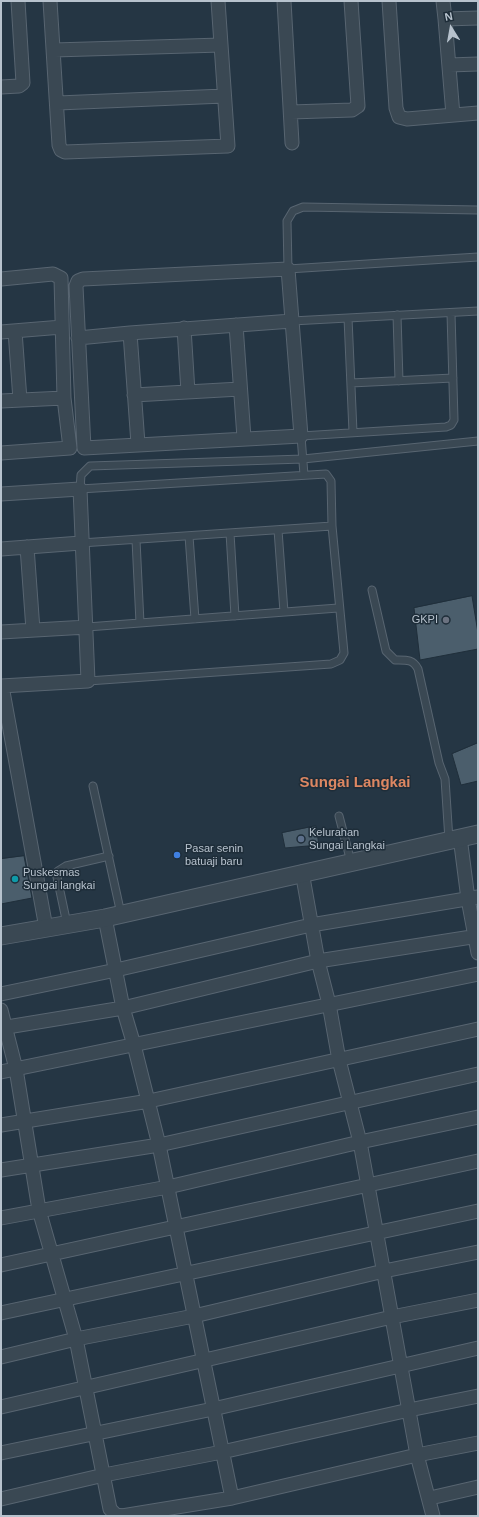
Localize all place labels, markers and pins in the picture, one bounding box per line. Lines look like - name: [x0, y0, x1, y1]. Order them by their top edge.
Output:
- place label: GKPI: [412, 613, 438, 627]
- marker: GKPI: [441, 615, 451, 625]
- place label: Kelurahan Sungai Langkai: [309, 826, 385, 852]
- marker: Kelurahan Sungai Langkai: [296, 834, 306, 844]
- place label: Pasar senin batuaji baru: [185, 842, 243, 868]
- marker: Pasar senin batuaji baru: [172, 850, 182, 860]
- place label: Puskesmas Sungai langkai: [23, 866, 95, 892]
- marker: Puskesmas Sungai langkai: [10, 874, 20, 884]

